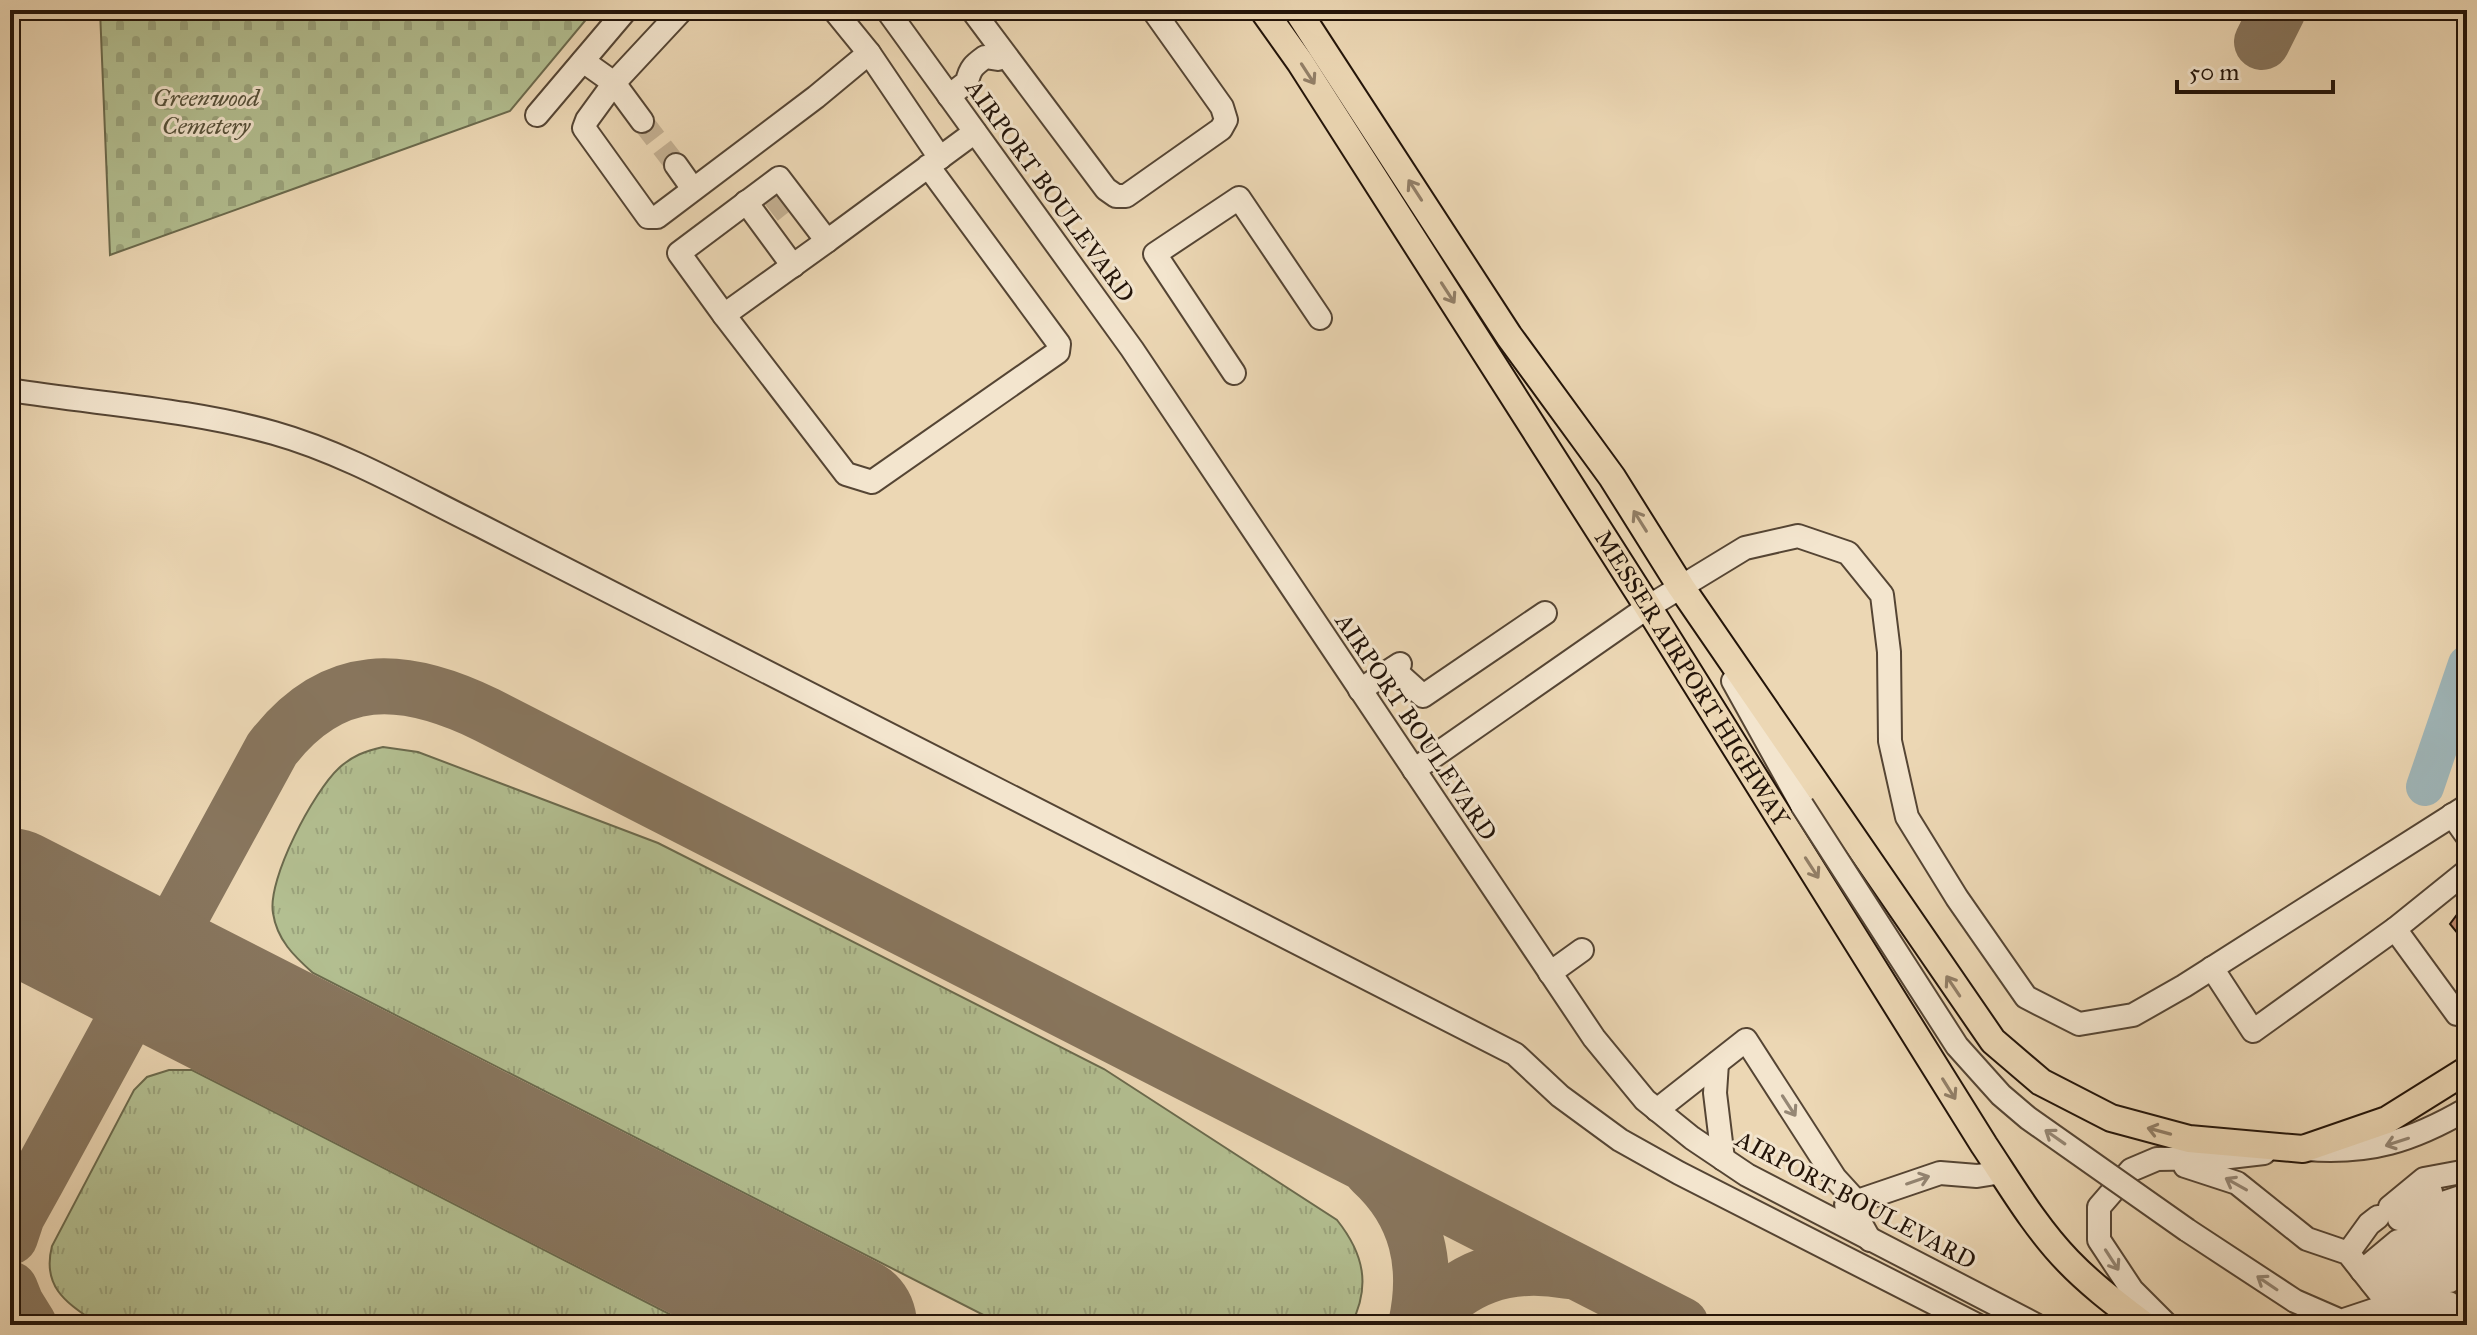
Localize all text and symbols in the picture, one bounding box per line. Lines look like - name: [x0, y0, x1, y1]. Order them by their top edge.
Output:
- scale bar: [2177, 44, 2333, 94]
- text: 50 m: [2189, 57, 2239, 87]
- one-way arrow: [1300, 62, 1316, 85]
- street label: AIRPORT BOULEVARD: [959, 73, 1141, 308]
- park label: Greenwood Cemetery: [153, 83, 261, 141]
- one-way arrow: [1407, 179, 1423, 202]
- one-way arrow: [1440, 281, 1456, 304]
- one-way arrow: [1631, 510, 1647, 533]
- street label: MESSER AIRPORT HIGHWAY: [1588, 524, 1796, 832]
- street label: AIRPORT BOULEVARD: [1328, 607, 1503, 846]
- one-way arrow: [1803, 856, 1820, 878]
- one-way arrow: [1945, 975, 1961, 997]
- one-way arrow: [1940, 1077, 1957, 1099]
- one-way arrow: [1780, 1094, 1797, 1116]
- one-way arrow: [2146, 1122, 2172, 1137]
- street label: AIRPORT BOULEVARD: [1730, 1123, 1981, 1276]
- one-way arrow: [2044, 1128, 2066, 1145]
- one-way arrow: [2384, 1135, 2409, 1150]
- one-way arrow: [1906, 1172, 1931, 1187]
- one-way arrow: [2224, 1176, 2248, 1191]
- one-way arrow: [2104, 1248, 2120, 1271]
- one-way arrow: [2256, 1274, 2279, 1290]

